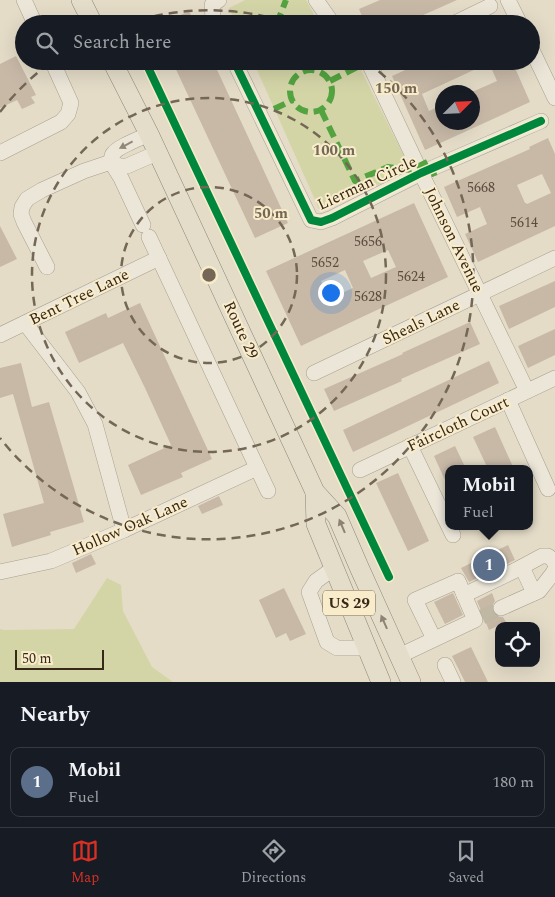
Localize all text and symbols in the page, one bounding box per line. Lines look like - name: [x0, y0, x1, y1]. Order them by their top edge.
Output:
- search box: [15, 15, 540, 70]
- text: Search here: [73, 28, 172, 57]
- icon: search: [33, 29, 61, 57]
- text: 150 m: [375, 77, 418, 100]
- north arrow: [435, 85, 480, 130]
- text: 100 m: [313, 139, 356, 162]
- one-way arrow: [119, 141, 134, 149]
- street label: Lierman Circle: [313, 149, 421, 217]
- house number: 5668: [467, 177, 495, 198]
- street label: Johnson Avenue: [418, 183, 490, 297]
- text: 50 m: [254, 202, 289, 225]
- house number: 5614: [510, 212, 538, 233]
- house number: 5656: [354, 231, 382, 252]
- house number: 5652: [311, 252, 339, 273]
- street label: Bent Tree Lane: [25, 262, 133, 332]
- centre of rings: [200, 266, 218, 284]
- house number: 5624: [397, 266, 425, 287]
- your location: [318, 280, 344, 306]
- house number: 5628: [354, 286, 382, 307]
- street label: Sheals Lane: [378, 293, 464, 351]
- street label: Route 29: [217, 297, 265, 363]
- street label: Faircloth Court: [403, 390, 513, 458]
- popup: [445, 465, 533, 530]
- text: Mobil: [463, 471, 515, 500]
- street label: Hollow Oak Lane: [68, 490, 192, 562]
- text: Fuel: [463, 500, 494, 524]
- one-way arrow: [337, 519, 345, 533]
- pin: 1: [473, 546, 505, 584]
- road number: US 29: [323, 590, 375, 616]
- one-way arrow: [379, 615, 387, 629]
- map controls: [495, 622, 540, 667]
- button: locate: [495, 622, 540, 667]
- scale bar: [15, 647, 104, 670]
- text: 50 m: [22, 648, 52, 669]
- text: Nearby: [20, 699, 90, 731]
- text: Mobil: [68, 756, 121, 785]
- text: 1: [33, 770, 41, 794]
- text: 180 m: [492, 770, 534, 794]
- text: Fuel: [68, 785, 99, 809]
- tab: Map: [71, 837, 99, 888]
- tab: Directions: [241, 837, 306, 888]
- tab: Saved: [448, 837, 484, 888]

